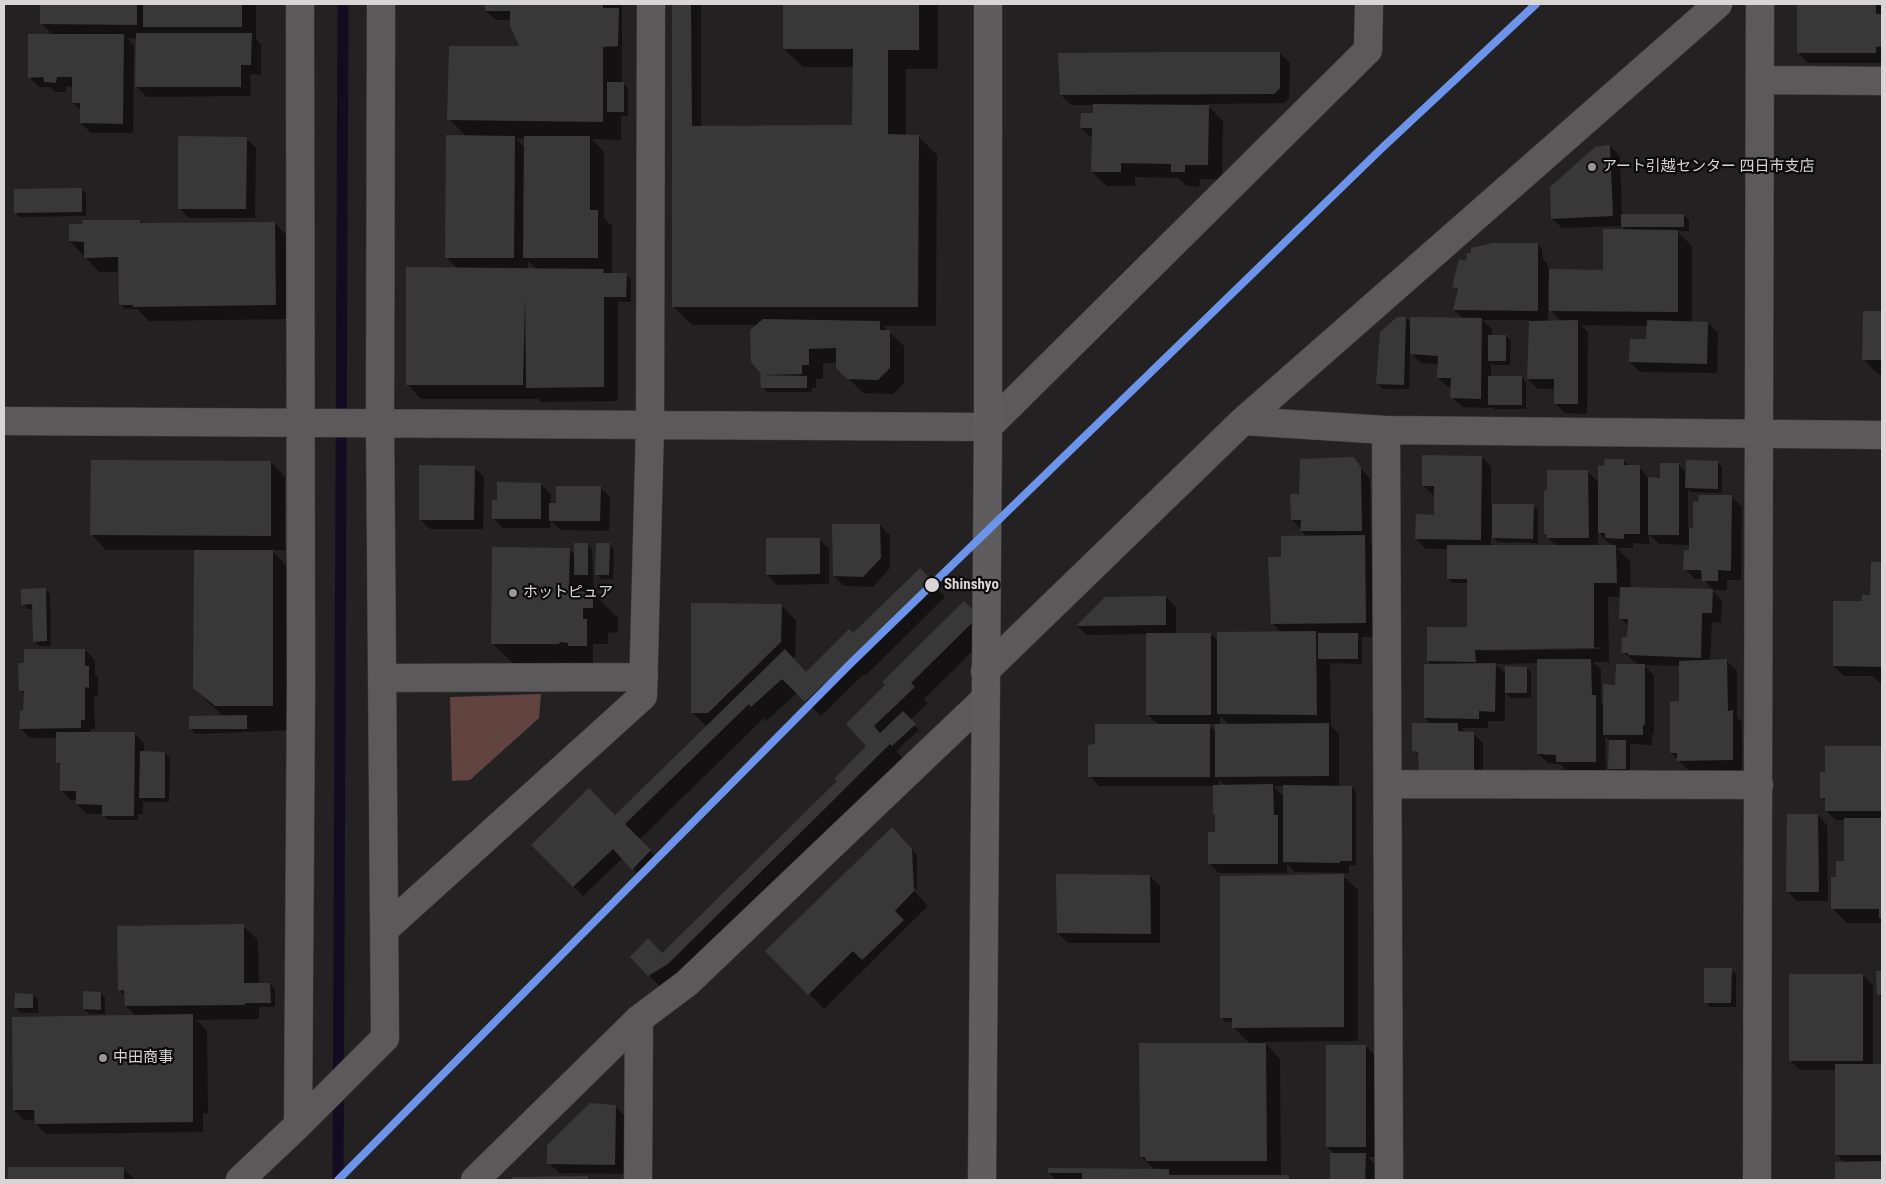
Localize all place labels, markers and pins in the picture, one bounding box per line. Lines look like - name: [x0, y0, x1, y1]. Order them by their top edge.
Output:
- place label: アート引越センター 四日市支店: [1602, 158, 1815, 176]
- marker: アート引越センター 四日市支店: [1586, 161, 1598, 173]
- marker: Shinshyo: [923, 576, 941, 594]
- place label: Shinshyo: [944, 576, 999, 594]
- place label: ホットピュア: [523, 584, 613, 602]
- marker: ホットピュア: [507, 587, 519, 599]
- place label: 中田商事: [113, 1049, 173, 1067]
- marker: 中田商事: [97, 1052, 109, 1064]

